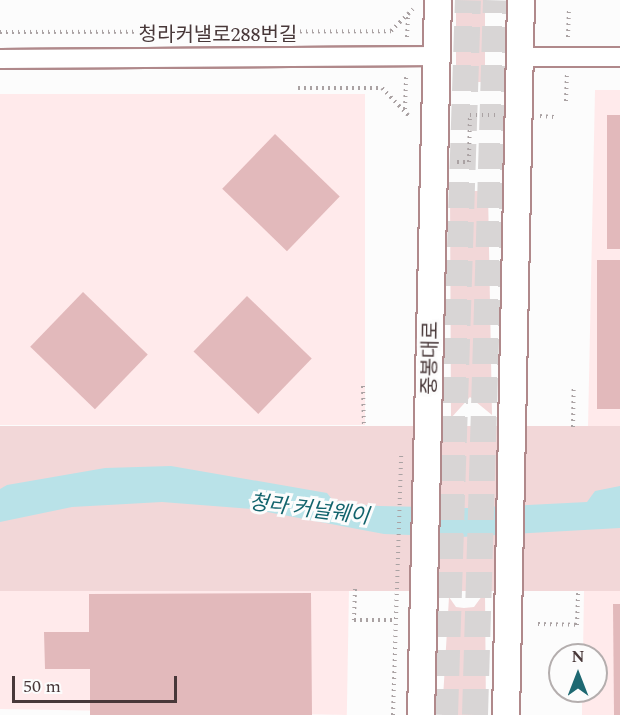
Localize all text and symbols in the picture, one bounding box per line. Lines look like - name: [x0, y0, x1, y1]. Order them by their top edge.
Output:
- street label: 청라커낼로288번길: [139, 23, 297, 47]
- street label: 중봉대로: [418, 321, 444, 395]
- water label: 청라 커널웨이: [247, 490, 371, 530]
- north arrow: [548, 643, 608, 703]
- text: N: [571, 645, 585, 669]
- scale bar: [15, 664, 180, 702]
- text: 50 m: [23, 673, 61, 700]

